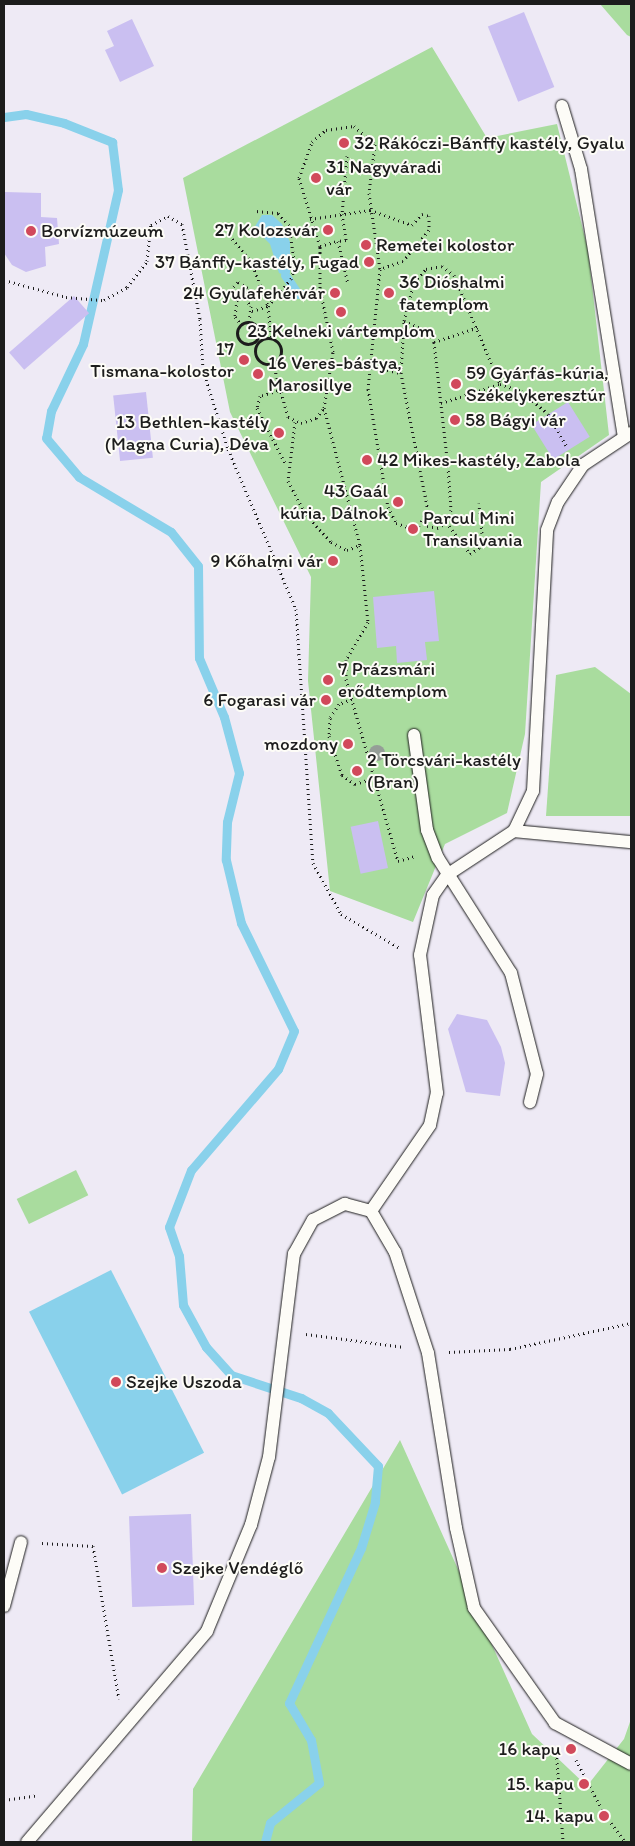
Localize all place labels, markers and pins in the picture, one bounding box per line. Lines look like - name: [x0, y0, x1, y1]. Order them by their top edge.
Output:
- place label: 32 Rákóczi-Bánffy kastély, Gyalu: [354, 132, 624, 154]
- marker: 32 Rákóczi-Bánffy kastély, Gyalu: [338, 137, 350, 149]
- place label: 31 Nagyváradi vár: [326, 156, 441, 200]
- marker: 31 Nagyváradi vár: [310, 172, 322, 184]
- place label: 27 Kolozsvár: [215, 219, 318, 241]
- place label: Borvízmúzeum: [41, 220, 164, 242]
- marker: 27 Kolozsvár: [322, 224, 334, 236]
- marker: Borvízmúzeum: [25, 225, 37, 237]
- place label: Remetei kolostor: [376, 234, 514, 256]
- marker: Remetei kolostor: [360, 239, 372, 251]
- place label: 37 Bánffy-kastély, Fugad: [155, 251, 359, 273]
- marker: 37 Bánffy-kastély, Fugad: [363, 256, 375, 268]
- place label: 36 Dióshalmi fatemplom: [399, 271, 505, 315]
- place label: 24 Gyulafehérvár: [183, 282, 325, 304]
- marker: 24 Gyulafehérvár: [329, 287, 341, 299]
- marker: 36 Dióshalmi fatemplom: [383, 287, 395, 299]
- marker: 23 Kelneki vártemplom: [335, 306, 347, 318]
- place label: 23 Kelneki vártemplom: [247, 320, 435, 342]
- place label: 17 Tismana-kolostor: [90, 338, 234, 382]
- place label: 16 Veres-bástya, Marosillye: [268, 352, 402, 396]
- marker: 17 Tismana-kolostor: [238, 354, 250, 366]
- place label: 59 Gyárfás-kúria, Székelykeresztúr: [466, 362, 609, 406]
- marker: 16 Veres-bástya, Marosillye: [252, 368, 264, 380]
- marker: 59 Gyárfás-kúria, Székelykeresztúr: [450, 378, 462, 390]
- place label: 58 Bágyi vár: [465, 409, 565, 431]
- place label: 13 Bethlen-kastély (Magna Curia), Déva: [104, 411, 269, 455]
- marker: 58 Bágyi vár: [449, 414, 461, 426]
- marker: 13 Bethlen-kastély (Magna Curia), Déva: [273, 427, 285, 439]
- place label: 42 Mikes-kastély, Zabola: [377, 449, 580, 471]
- marker: 42 Mikes-kastély, Zabola: [361, 454, 373, 466]
- place label: 43 Gaál kúria, Dálnok: [280, 480, 388, 524]
- marker: 43 Gaál kúria, Dálnok: [392, 496, 404, 508]
- place label: Parcul Mini Transilvania: [423, 507, 522, 551]
- marker: Parcul Mini Transilvania: [407, 523, 419, 535]
- place label: 9 Kőhalmi vár: [211, 550, 323, 572]
- marker: 9 Kőhalmi vár: [327, 555, 339, 567]
- place label: 7 Prázsmári erődtemplom: [338, 658, 447, 702]
- marker: 7 Prázsmári erődtemplom: [322, 674, 334, 686]
- place label: 6 Fogarasi vár: [203, 689, 316, 711]
- marker: 6 Fogarasi vár: [320, 694, 332, 706]
- place label: mozdony: [264, 733, 338, 755]
- marker: mozdony: [342, 738, 354, 750]
- place label: 2 Törcsvári-kastély (Bran): [367, 749, 521, 793]
- marker: 2 Törcsvári-kastély (Bran): [351, 765, 363, 777]
- place label: Szejke Uszoda: [126, 1371, 241, 1393]
- marker: Szejke Uszoda: [110, 1376, 122, 1388]
- place label: Szejke Vendéglő: [172, 1557, 303, 1579]
- marker: Szejke Vendéglő: [156, 1562, 168, 1574]
- place label: 16 kapu: [498, 1738, 561, 1760]
- marker: 16 kapu: [565, 1743, 577, 1755]
- place label: 15. kapu: [507, 1773, 574, 1795]
- marker: 15. kapu: [578, 1778, 590, 1790]
- place label: 14. kapu: [525, 1805, 594, 1827]
- marker: 14. kapu: [598, 1810, 610, 1822]

